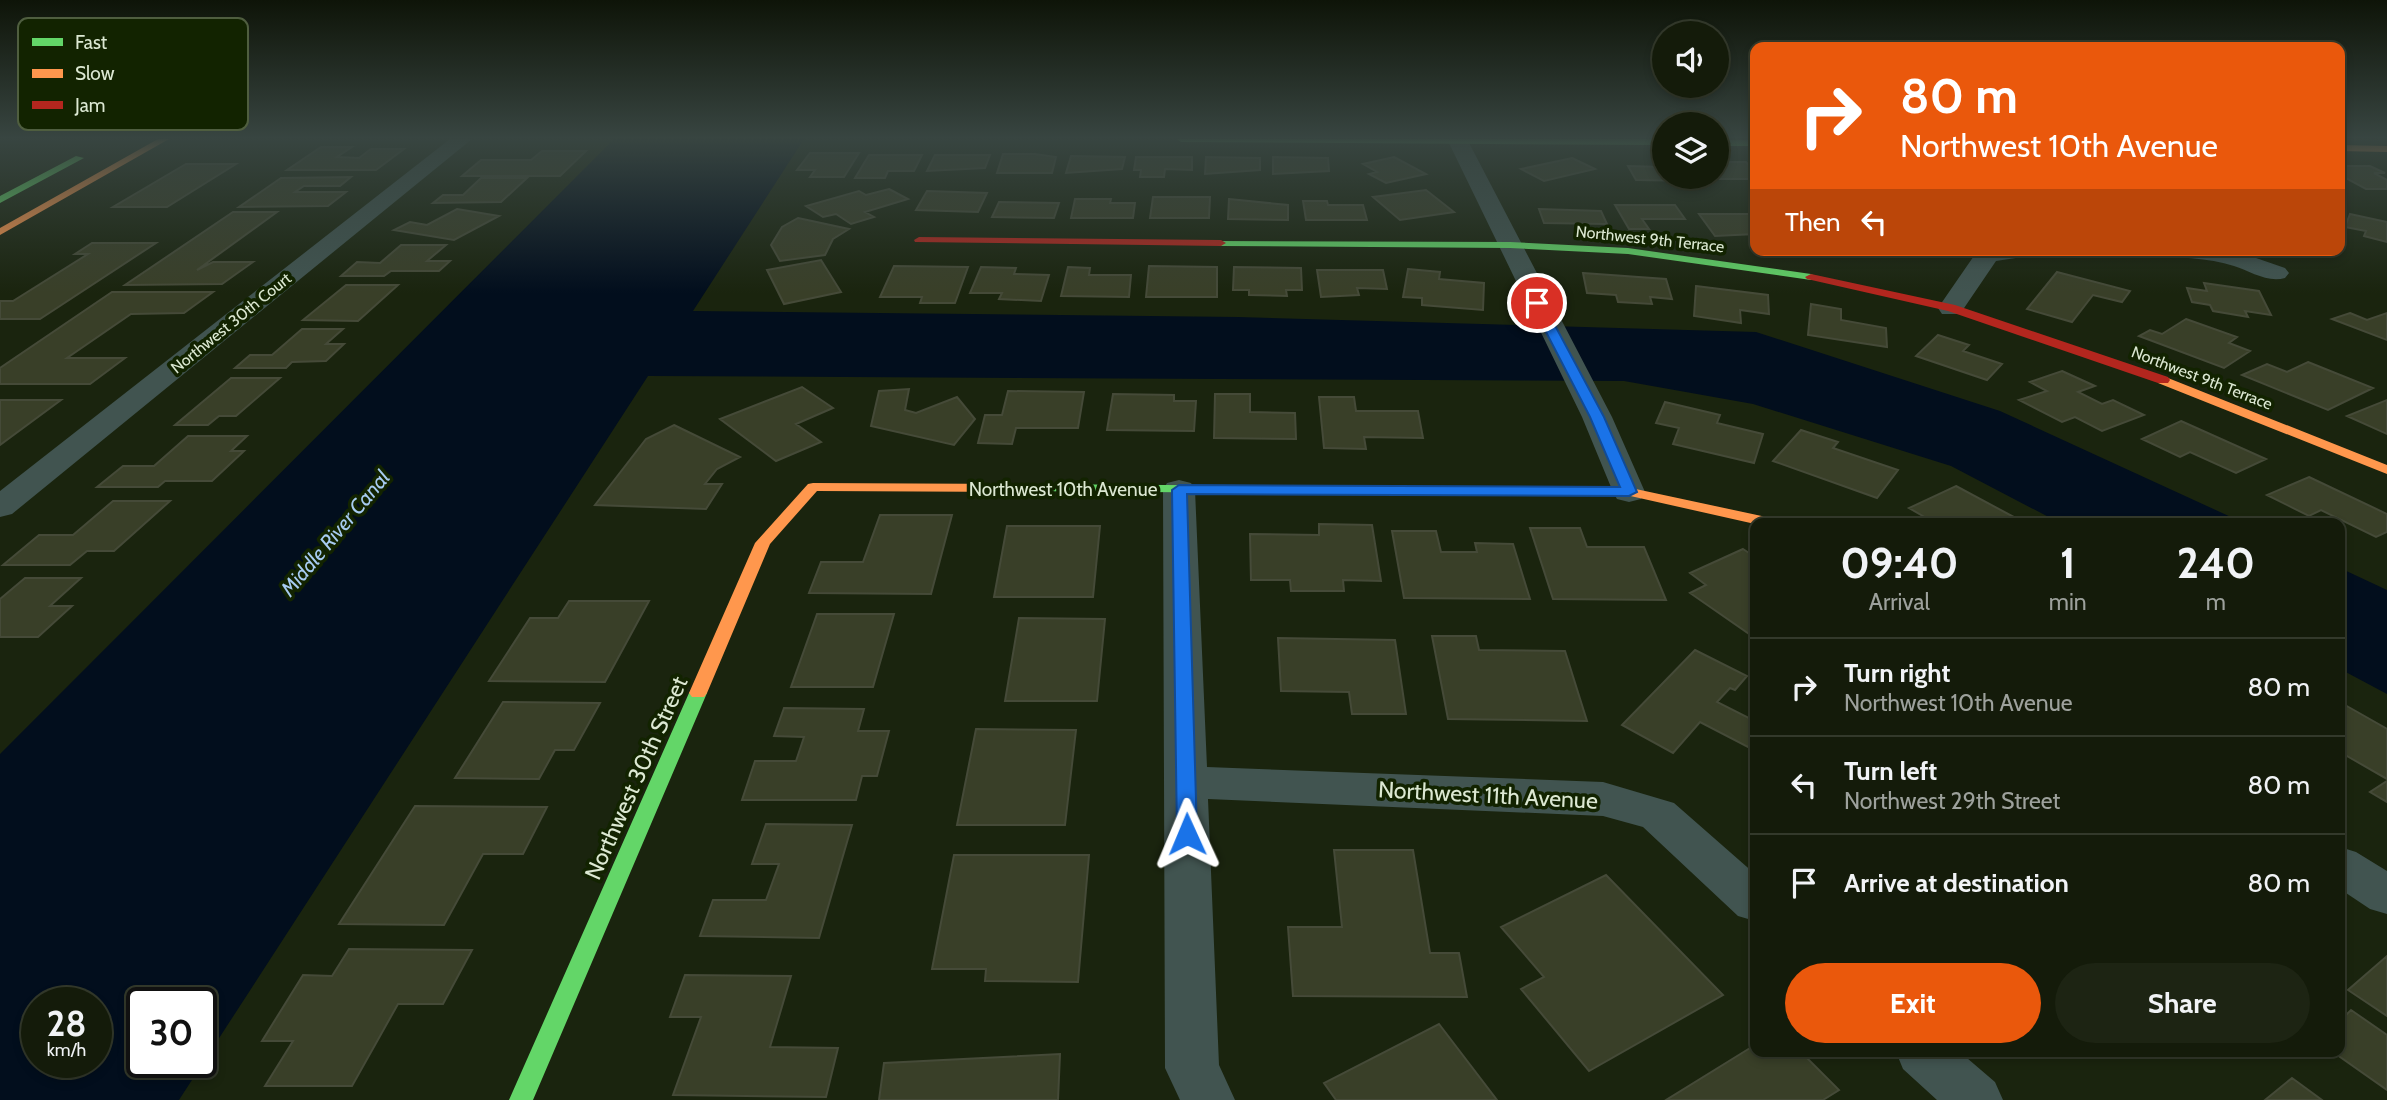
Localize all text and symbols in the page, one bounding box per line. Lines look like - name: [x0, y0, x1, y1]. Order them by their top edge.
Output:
- legend: [18, 18, 248, 130]
- map controls: [1652, 21, 1729, 189]
- button: sound: [1652, 21, 1729, 98]
- text: Fast: [75, 31, 108, 54]
- text: Slow: [75, 62, 115, 85]
- text: 80 m: [1900, 66, 2018, 125]
- icon: right: [1785, 70, 1876, 161]
- text: Jam: [74, 94, 105, 117]
- button: layers: [1652, 112, 1729, 189]
- text: Northwest 10th Avenue: [1900, 126, 2218, 165]
- icon: left: [1855, 203, 1893, 241]
- text: Then: [1785, 206, 1841, 238]
- street label: Northwest 9th Terrace: [1575, 222, 1725, 256]
- street label: Northwest 30th Court: [167, 268, 295, 377]
- pin: [1507, 273, 1567, 333]
- icon: arrive: [1518, 284, 1556, 322]
- street label: Northwest 9th Terrace: [2129, 342, 2275, 414]
- water label: Middle River Canal: [274, 465, 395, 602]
- street label: Northwest 10th Avenue: [969, 478, 1158, 501]
- text: 09:40: [1840, 537, 1959, 589]
- text: 1: [2060, 537, 2075, 589]
- text: 240: [2177, 537, 2255, 589]
- text: Arrival: [1869, 588, 1930, 616]
- text: min: [2049, 588, 2087, 616]
- text: m: [2206, 588, 2226, 616]
- text: Turn right: [1844, 657, 1950, 689]
- icon: right: [1785, 668, 1823, 706]
- text: 80 m: [2247, 671, 2310, 703]
- street label: Northwest 30th Street: [579, 672, 694, 884]
- text: Northwest 10th Avenue: [1844, 689, 2072, 717]
- text: Turn left: [1844, 755, 1937, 787]
- icon: left: [1785, 766, 1823, 804]
- text: 80 m: [2247, 769, 2310, 801]
- street label: Northwest 11th Avenue: [1377, 775, 1599, 815]
- text: Northwest 29th Street: [1844, 787, 2060, 815]
- position arrow: [1150, 797, 1224, 871]
- icon: arrive: [1785, 864, 1823, 902]
- text: Arrive at destination: [1844, 867, 2069, 899]
- text: 80 m: [2247, 867, 2310, 899]
- button: Exit: [1785, 963, 2041, 1043]
- button: Share: [2055, 963, 2310, 1043]
- speed limit sign: 30: [126, 987, 217, 1078]
- text: 28: [47, 1002, 86, 1045]
- text: km/h: [47, 1039, 86, 1061]

